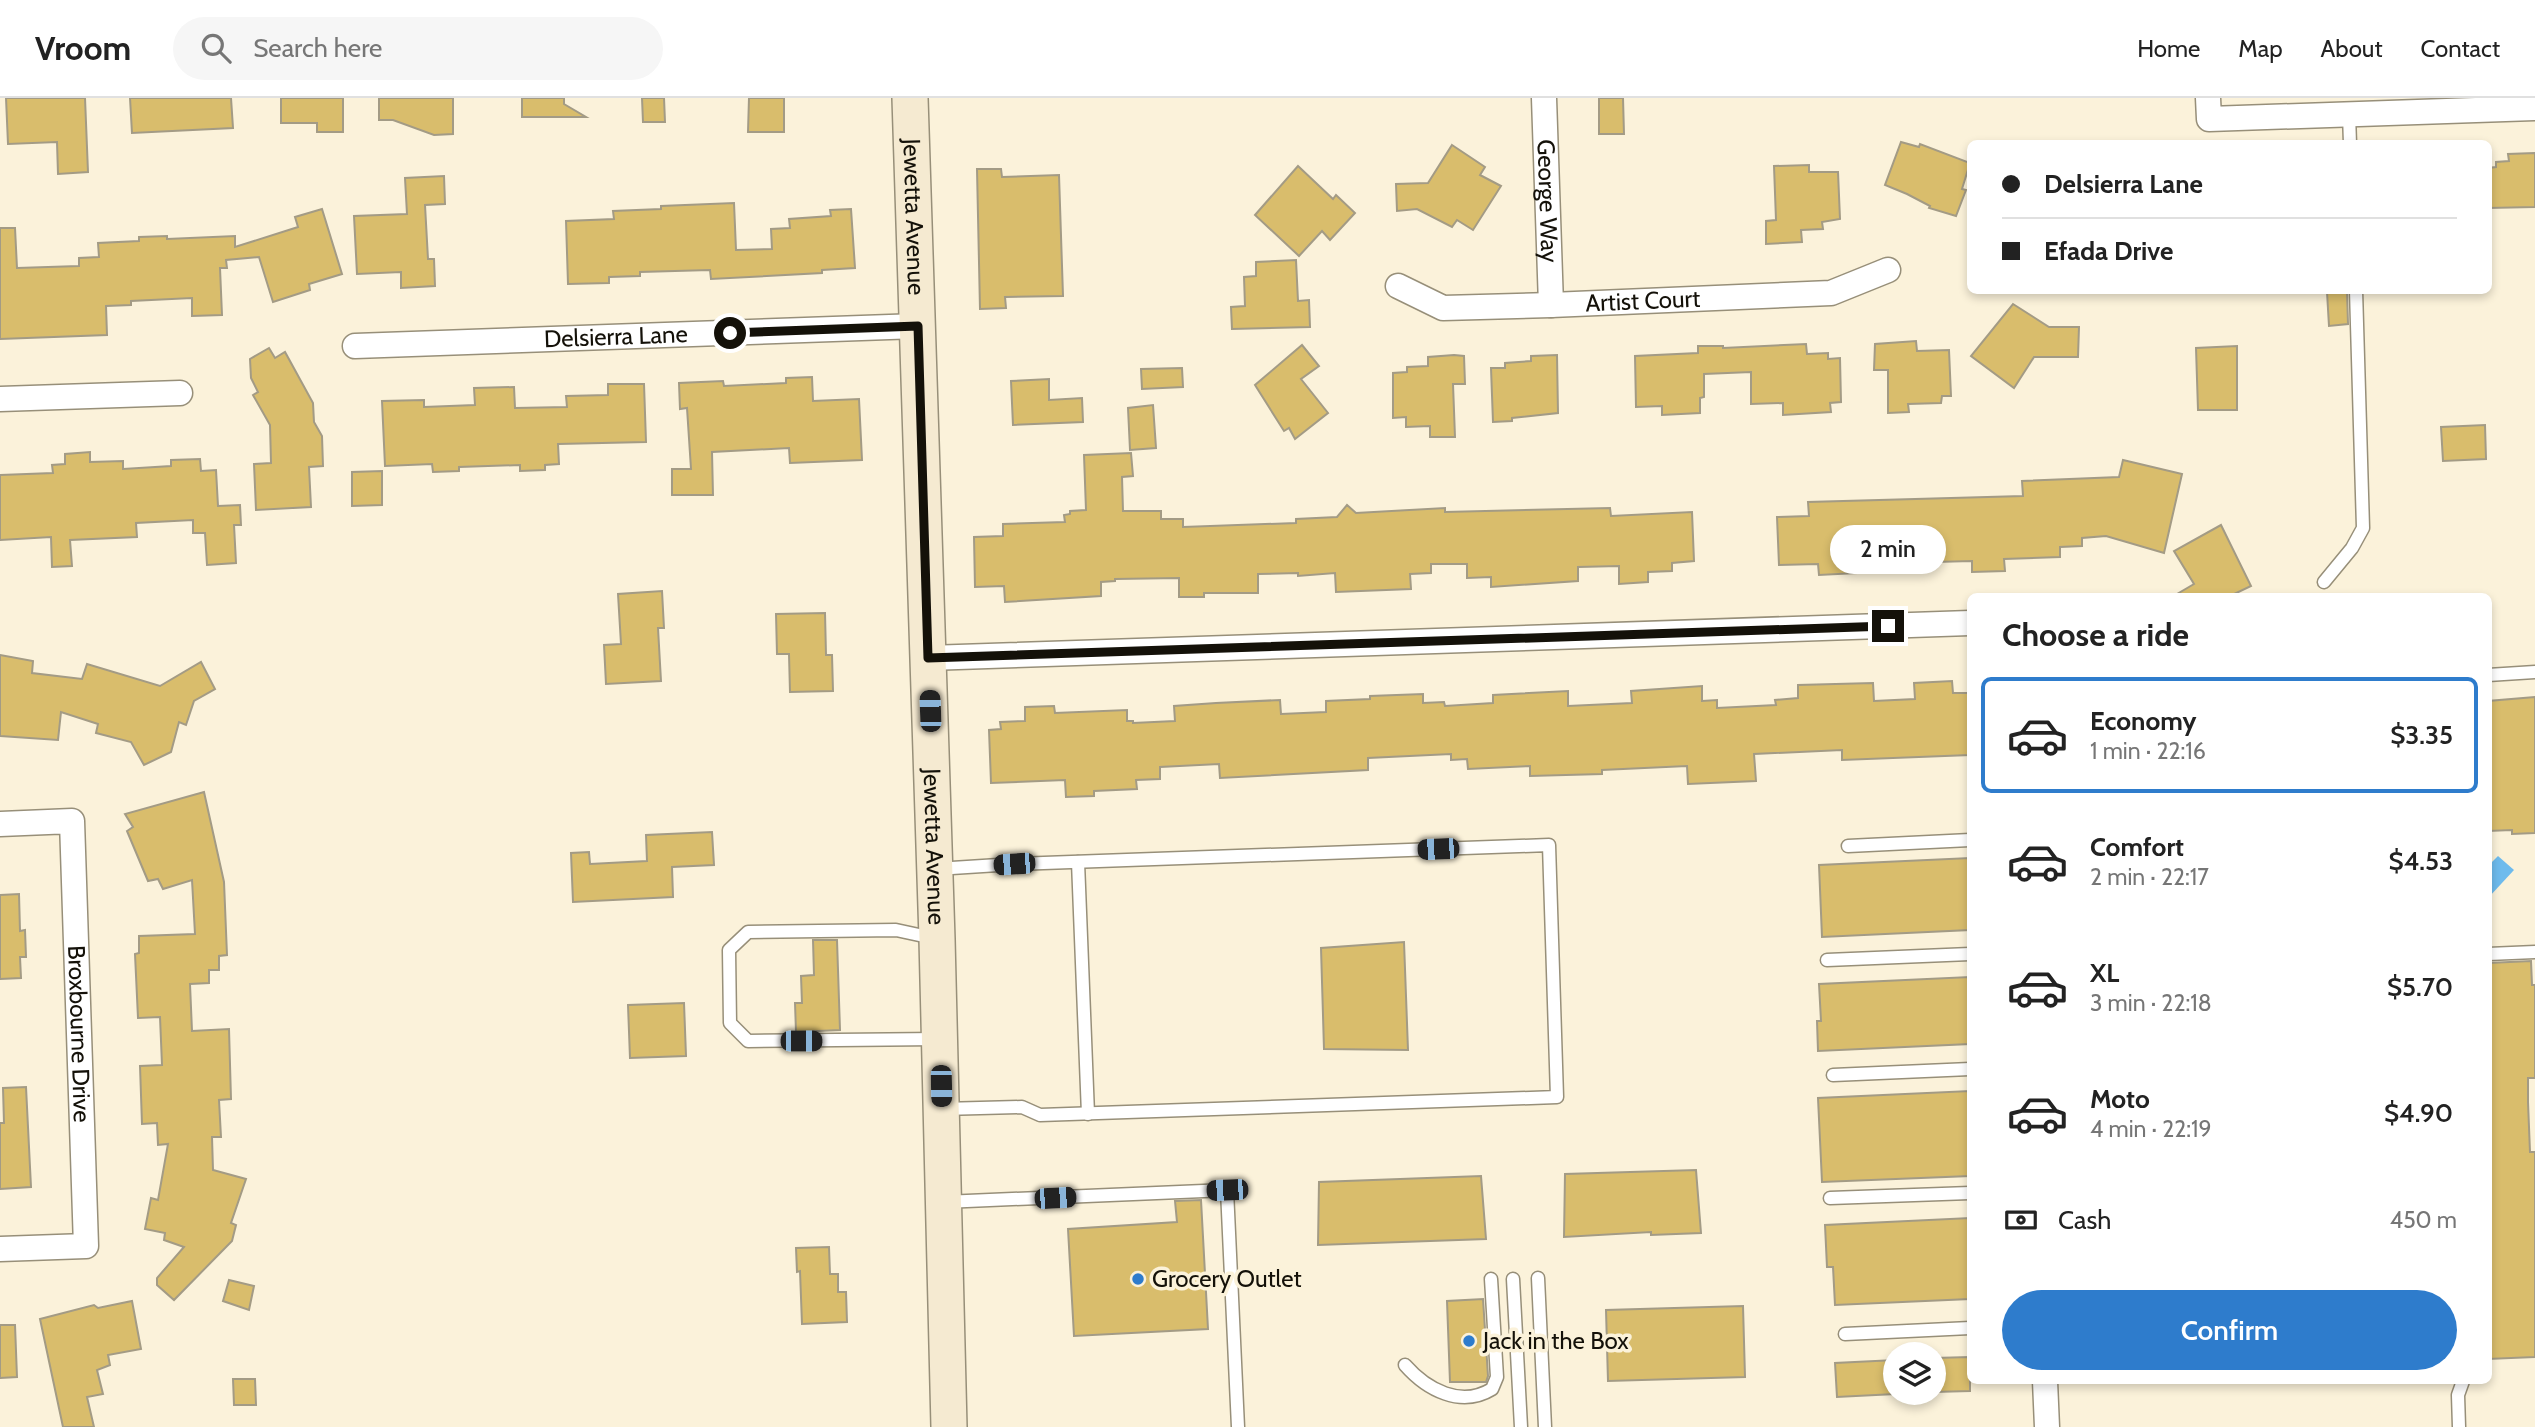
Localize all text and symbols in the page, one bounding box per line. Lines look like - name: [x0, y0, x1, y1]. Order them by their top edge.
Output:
- search box: [173, 17, 663, 80]
- text: Vroom: [35, 28, 131, 68]
- icon: search: [197, 29, 235, 67]
- text: Search here: [253, 32, 382, 64]
- text: Home: [2137, 34, 2200, 63]
- text: Map: [2238, 34, 2283, 63]
- text: About: [2321, 34, 2383, 63]
- text: Contact: [2421, 34, 2500, 63]
- street label: Jewetta Avenue: [897, 137, 931, 296]
- street label: George Way: [1531, 139, 1565, 263]
- text: Delsierra Lane: [2044, 168, 2203, 200]
- text: Efada Drive: [2044, 235, 2173, 267]
- street label: Artist Court: [1585, 284, 1701, 318]
- route start: [714, 317, 746, 349]
- street label: Delsierra Lane: [543, 319, 688, 353]
- callout: 2 min: [1830, 524, 1946, 574]
- text: 2 min: [1860, 535, 1916, 563]
- route end: [1872, 610, 1904, 642]
- text: Choose a ride: [2002, 615, 2189, 654]
- car: [919, 690, 942, 732]
- icon: car: [2006, 704, 2069, 767]
- text: Economy: [2090, 705, 2196, 737]
- text: $3.35: [2390, 719, 2453, 751]
- text: 1 min · 22:16: [2090, 737, 2206, 765]
- street label: Jewetta Avenue: [917, 767, 952, 925]
- icon: car: [2006, 830, 2069, 893]
- text: Comfort: [2090, 831, 2184, 863]
- car: [1417, 838, 1460, 860]
- text: $4.53: [2389, 845, 2453, 877]
- car: [993, 852, 1036, 876]
- text: 2 min · 22:17: [2090, 863, 2209, 891]
- street label: Broxbourne Drive: [62, 945, 97, 1123]
- icon: car: [2006, 956, 2069, 1019]
- text: XL: [2090, 957, 2119, 989]
- text: $5.70: [2387, 971, 2453, 1003]
- text: 3 min · 22:18: [2090, 989, 2212, 1017]
- car: [781, 1031, 823, 1052]
- car: [931, 1065, 952, 1107]
- icon: car: [2006, 1082, 2069, 1145]
- text: Moto: [2090, 1083, 2150, 1115]
- text: $4.90: [2384, 1097, 2453, 1129]
- text: 4 min · 22:19: [2090, 1115, 2212, 1143]
- car: [1206, 1179, 1249, 1201]
- car: [1034, 1186, 1077, 1210]
- icon: cash: [2002, 1201, 2040, 1239]
- text: Cash: [2058, 1204, 2111, 1236]
- text: 450 m: [2390, 1206, 2457, 1234]
- place label: Grocery Outlet: [1152, 1264, 1302, 1293]
- marker: Grocery Outlet: [1130, 1271, 1146, 1287]
- button: Confirm: [2002, 1290, 2457, 1370]
- place label: Jack in the Box: [1482, 1326, 1629, 1355]
- marker: Jack in the Box: [1461, 1333, 1477, 1349]
- map controls: [1883, 1342, 1946, 1405]
- button: layers: [1883, 1342, 1946, 1405]

